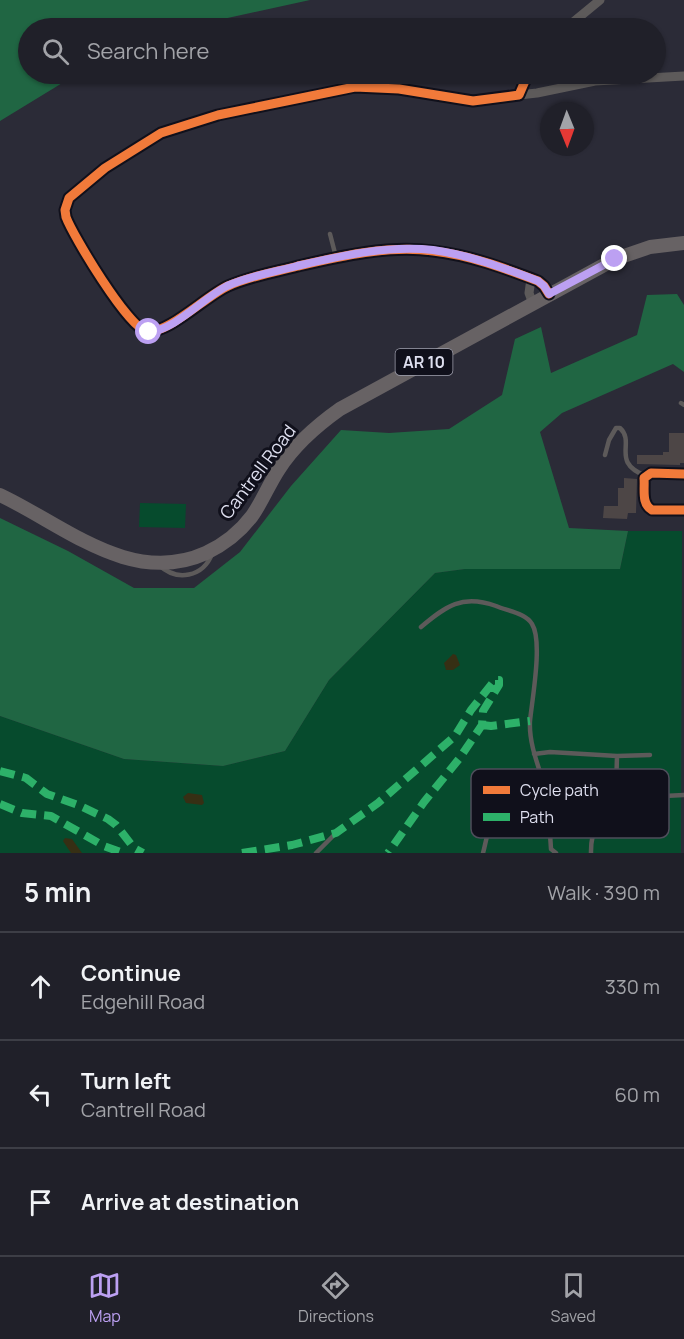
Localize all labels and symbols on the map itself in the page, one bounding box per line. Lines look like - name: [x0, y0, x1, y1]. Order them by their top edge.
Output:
- north arrow: [540, 102, 594, 156]
- route end: [601, 245, 627, 271]
- route start: [135, 318, 161, 344]
- road number: AR 10: [396, 349, 452, 375]
- street label: Cantrell Road: [214, 419, 301, 523]
- legend: [471, 769, 669, 838]
- text: Cycle path: [520, 779, 599, 801]
- text: Path: [520, 806, 554, 828]

